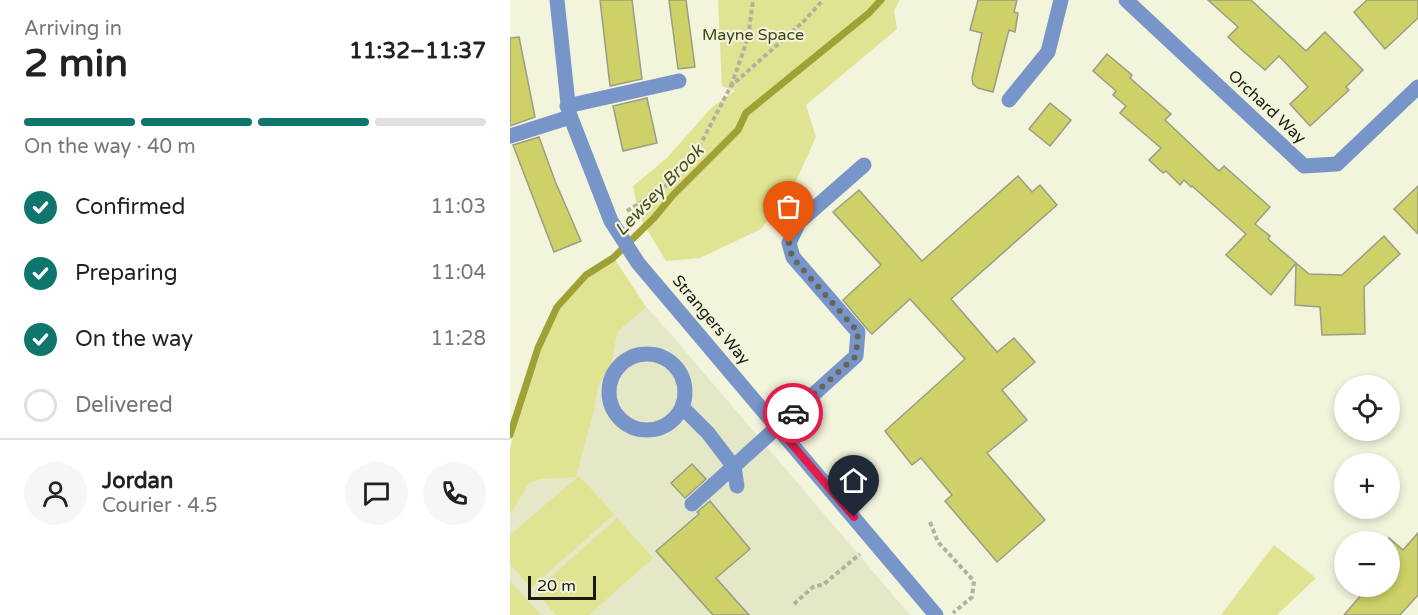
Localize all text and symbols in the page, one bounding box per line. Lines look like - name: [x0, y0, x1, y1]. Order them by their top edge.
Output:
- text: Arriving in: [24, 17, 122, 41]
- park label: Mayne Space: [702, 25, 804, 45]
- text: 11:32–11:37: [349, 38, 486, 64]
- text: 2 min: [24, 40, 128, 87]
- street label: Orchard Way: [1224, 66, 1310, 148]
- text: On the way · 40 m: [24, 135, 196, 159]
- water label: Lewsey Brook: [610, 139, 709, 240]
- pin: [763, 181, 814, 243]
- icon: bag: [772, 190, 805, 223]
- icon: check: [24, 191, 57, 224]
- text: Confirmed: [75, 194, 185, 220]
- text: 11:03: [431, 195, 486, 219]
- icon: check: [24, 257, 57, 290]
- text: Preparing: [75, 260, 178, 286]
- text: 11:04: [431, 261, 486, 285]
- street label: Strangers Way: [668, 271, 754, 369]
- icon: check: [24, 323, 57, 356]
- text: On the way: [75, 326, 193, 352]
- text: 11:28: [431, 327, 486, 351]
- map controls: [1334, 375, 1400, 597]
- button: locate: [1334, 375, 1400, 441]
- courier: [763, 383, 823, 443]
- text: Delivered: [75, 392, 173, 418]
- icon: car: [777, 397, 810, 430]
- button: +: [1334, 453, 1400, 519]
- pin: [828, 455, 879, 517]
- button: person: [24, 462, 87, 525]
- button: chat: [345, 462, 408, 525]
- button: phone: [423, 462, 486, 525]
- icon: home: [837, 464, 870, 497]
- text: Jordan: [102, 468, 173, 494]
- text: Courier · 4.5: [102, 494, 217, 518]
- button: −: [1334, 531, 1400, 597]
- scale bar: [528, 573, 596, 600]
- text: 20 m: [537, 576, 576, 596]

